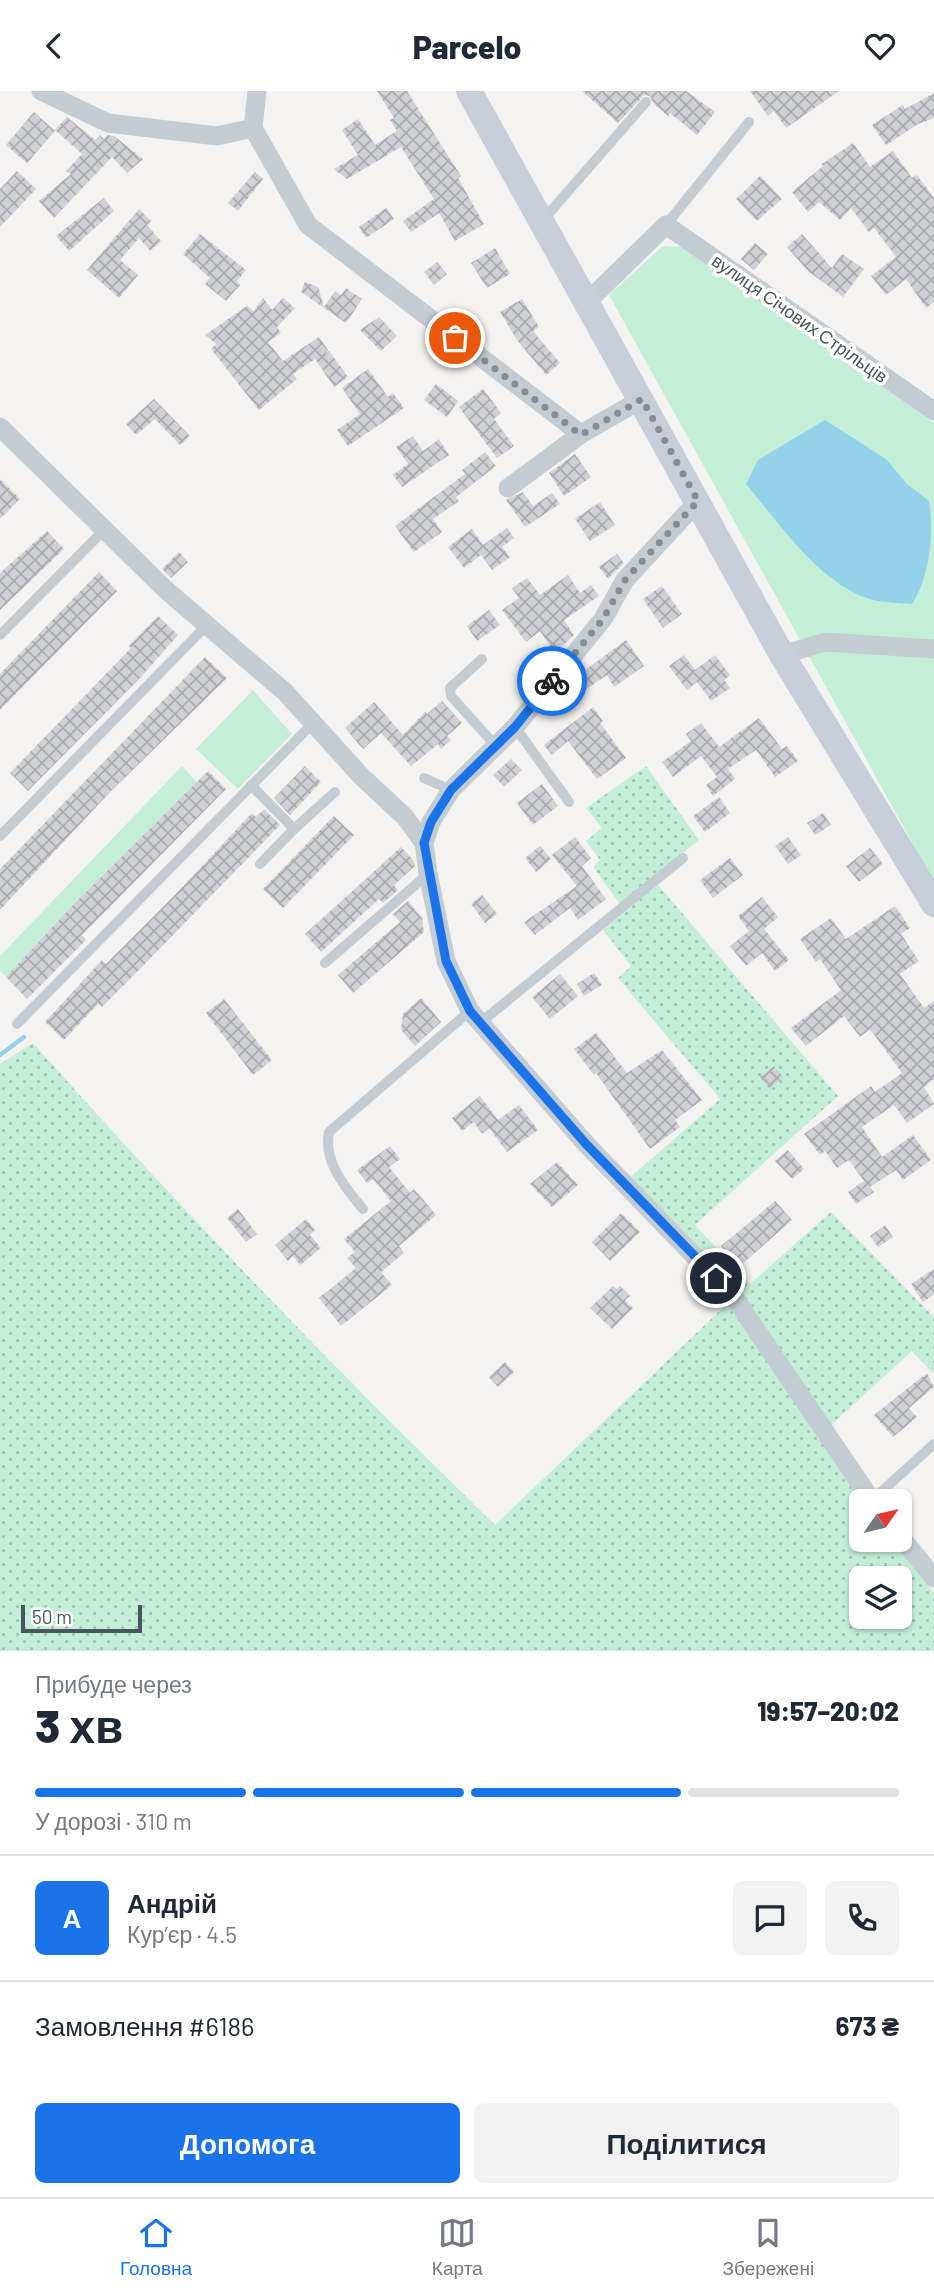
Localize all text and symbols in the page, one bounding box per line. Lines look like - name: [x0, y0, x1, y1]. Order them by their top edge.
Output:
- icon: back: [35, 27, 73, 65]
- text: Parcelo: [413, 27, 521, 65]
- icon: heart: [861, 27, 899, 65]
- street label: вулиця Січових Стрільців: [708, 249, 892, 387]
- pin: [425, 308, 485, 368]
- icon: bag: [436, 319, 474, 357]
- courier: [517, 646, 587, 716]
- icon: bike: [533, 662, 571, 700]
- pin: [686, 1248, 746, 1308]
- icon: home: [697, 1259, 735, 1297]
- north arrow: [849, 1489, 912, 1552]
- map controls: [849, 1489, 912, 1629]
- button: layers: [849, 1566, 912, 1629]
- scale bar: [21, 1602, 142, 1634]
- text: 50 m: [32, 1605, 72, 1628]
- text: Прибуде через: [35, 1670, 192, 1698]
- text: 19:57–20:02: [757, 1695, 899, 1726]
- text: 3 хв: [35, 1697, 123, 1752]
- text: У дорозі · 310 m: [35, 1807, 192, 1835]
- button: chat: [733, 1881, 807, 1955]
- button: phone: [825, 1881, 899, 1955]
- text: Андрій: [127, 1887, 217, 1918]
- text: А: [63, 1902, 81, 1933]
- text: Кур’єр · 4.5: [127, 1920, 237, 1948]
- text: Замовлення #6186: [35, 2010, 254, 2041]
- text: 673 ₴: [836, 2010, 899, 2041]
- button: Допомога: [35, 2103, 460, 2183]
- button: Поділитися: [474, 2103, 899, 2183]
- tab: Головна: [120, 2214, 192, 2280]
- tab: Карта: [432, 2214, 483, 2280]
- tab: Збережені: [722, 2214, 814, 2280]

